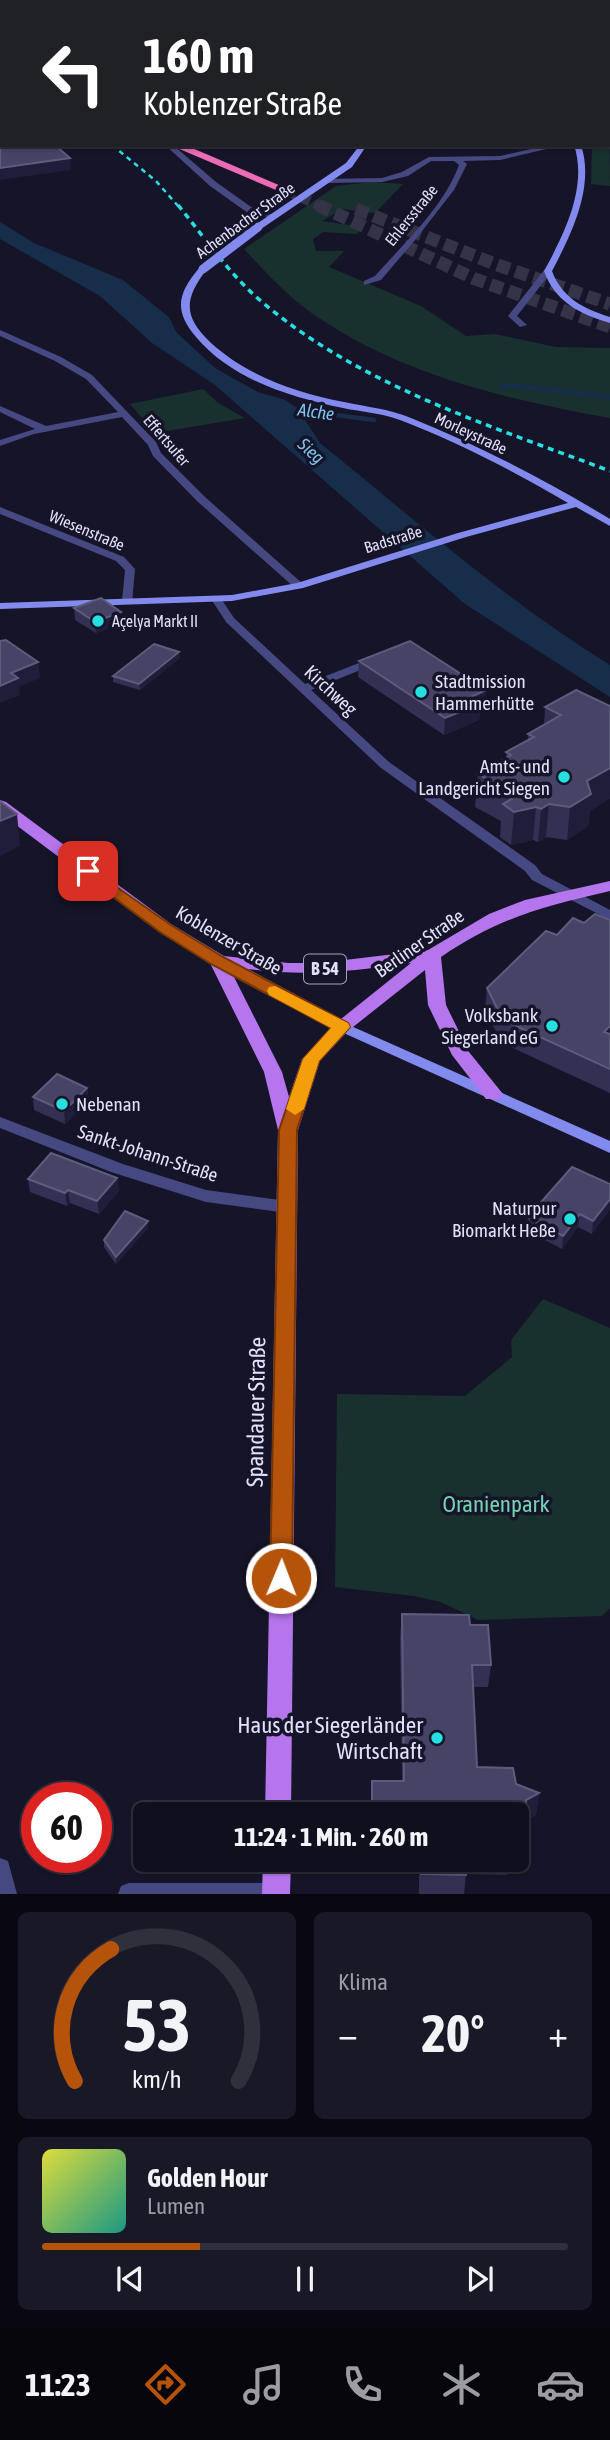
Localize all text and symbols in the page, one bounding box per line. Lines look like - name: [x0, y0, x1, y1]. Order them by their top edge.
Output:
- text: 160 m: [143, 27, 254, 83]
- icon: left: [28, 28, 119, 119]
- text: Koblenzer Straße: [143, 85, 342, 122]
- street label: Achenbacher Straße: [192, 178, 298, 262]
- street label: Ehlersstraße: [381, 181, 441, 249]
- water label: Alche: [295, 398, 336, 424]
- street label: Morleystraße: [432, 408, 510, 458]
- street label: Effertsufer: [140, 411, 194, 469]
- water label: Sieg: [293, 433, 329, 468]
- street label: Wiesenstraße: [47, 506, 127, 554]
- street label: Badstraße: [362, 522, 424, 556]
- place label: Açelya Markt II: [112, 612, 198, 631]
- marker: Açelya Markt II: [90, 613, 106, 629]
- street label: Kirchweg: [300, 660, 362, 720]
- place label: Stadtmission Hammerhütte: [435, 670, 534, 714]
- marker: Stadtmission Hammerhütte: [413, 684, 429, 700]
- place label: Amts- und Landgericht Siegen: [418, 755, 550, 799]
- marker: Amts- und Landgericht Siegen: [556, 769, 572, 785]
- pin: [58, 841, 118, 901]
- icon: arrive: [69, 852, 107, 890]
- street label: Koblenzer Straße: [172, 901, 286, 979]
- street label: Berliner Straße: [370, 904, 468, 982]
- road number: B 54: [304, 954, 346, 984]
- place label: Volksbank Siegerland eG: [442, 1004, 539, 1048]
- marker: Volksbank Siegerland eG: [544, 1018, 560, 1034]
- place label: Nebenan: [76, 1093, 141, 1115]
- marker: Nebenan: [54, 1096, 70, 1112]
- street label: Sankt-Johann-Straße: [75, 1120, 221, 1186]
- place label: Naturpur Biomarkt Heße: [452, 1197, 556, 1241]
- marker: Naturpur Biomarkt Heße: [562, 1211, 578, 1227]
- street label: Spandauer Straße: [242, 1337, 270, 1487]
- park label: Oranienpark: [443, 1491, 550, 1517]
- position arrow: [244, 1541, 318, 1615]
- place label: Haus der Siegerländer Wirtschaft: [237, 1712, 424, 1764]
- marker: Haus der Siegerländer Wirtschaft: [429, 1730, 445, 1746]
- speed limit sign: 60: [21, 1782, 112, 1873]
- text: 11:24 · 1 Min. · 260 m: [234, 1822, 428, 1852]
- text: Klima: [338, 1969, 388, 1995]
- text: 53: [123, 1984, 191, 2067]
- text: 20°: [421, 2003, 485, 2063]
- text: −: [338, 2012, 358, 2055]
- text: +: [548, 2012, 568, 2055]
- text: km/h: [132, 2065, 182, 2093]
- text: Golden Hour: [147, 2163, 267, 2193]
- text: Lumen: [147, 2193, 205, 2219]
- icon: previous: [111, 2260, 149, 2298]
- icon: pause: [286, 2260, 324, 2298]
- icon: next: [461, 2260, 499, 2298]
- icon: directions: [141, 2360, 190, 2409]
- icon: music: [239, 2360, 288, 2409]
- icon: phone: [338, 2360, 387, 2409]
- icon: climate: [437, 2360, 486, 2409]
- icon: car: [536, 2360, 585, 2409]
- text: 11:23: [25, 2366, 91, 2403]

